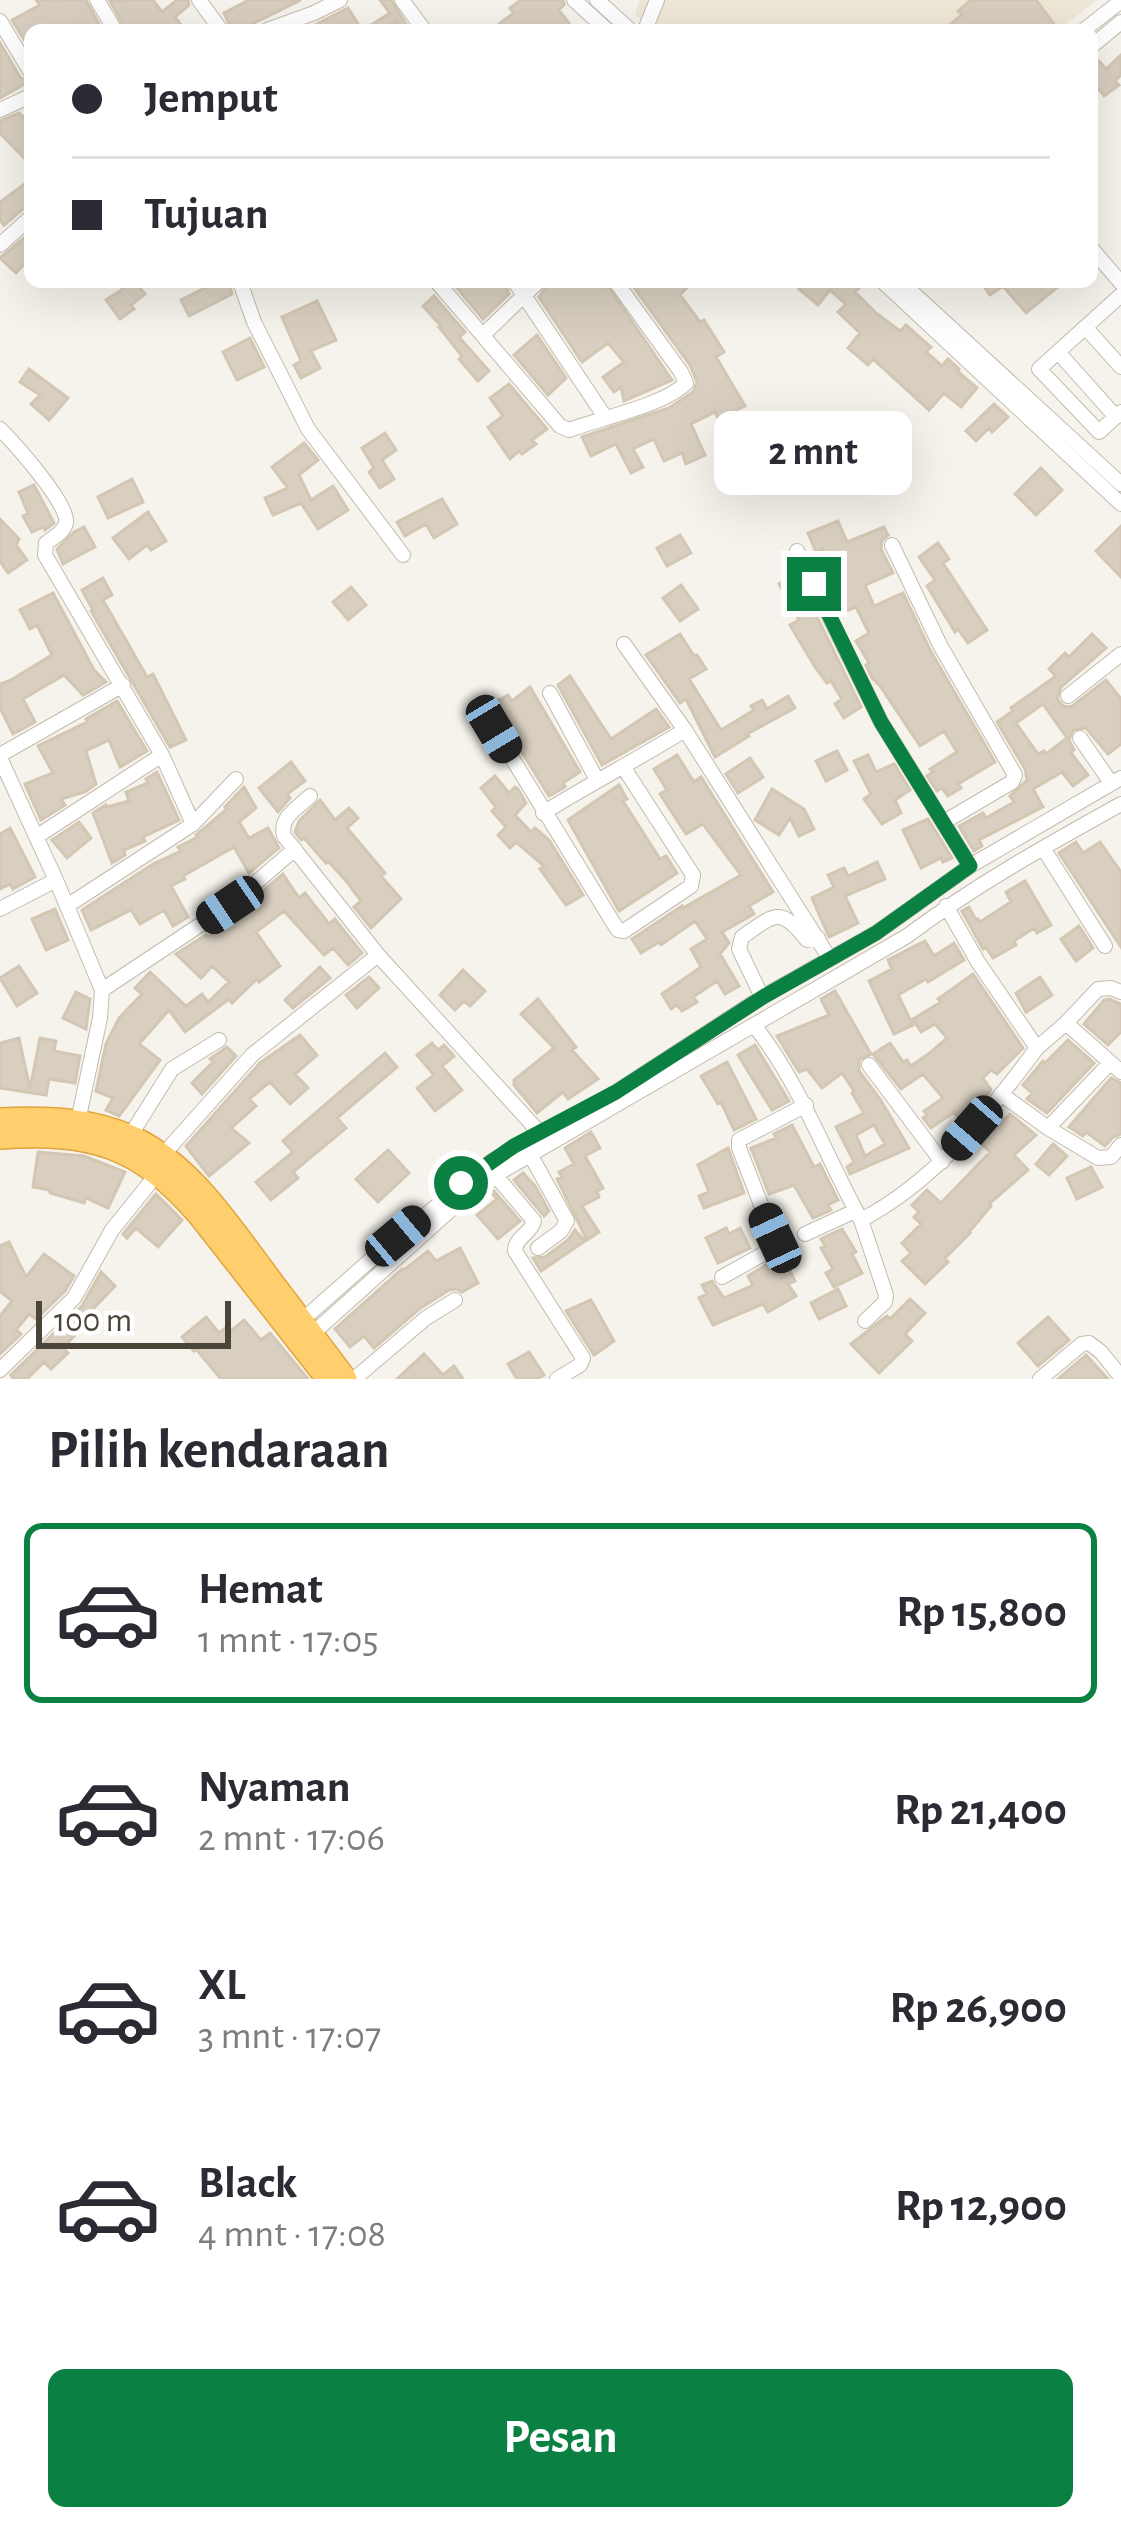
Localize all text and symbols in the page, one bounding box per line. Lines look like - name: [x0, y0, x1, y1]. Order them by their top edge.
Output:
- text: Jemput: [144, 76, 278, 121]
- text: Tujuan: [144, 192, 269, 237]
- callout: 2 mnt: [715, 410, 913, 494]
- text: 2 mnt: [768, 433, 858, 472]
- route end: [787, 557, 841, 611]
- car: [460, 689, 528, 769]
- car: [190, 870, 270, 940]
- car: [935, 1089, 1009, 1167]
- route start: [434, 1156, 488, 1210]
- car: [743, 1198, 807, 1278]
- car: [359, 1199, 437, 1273]
- scale bar: [36, 1295, 231, 1348]
- text: 100 m: [54, 1305, 132, 1338]
- text: Pilih kendaraan: [48, 1424, 390, 1478]
- icon: car: [54, 1559, 162, 1667]
- text: Hemat: [198, 1567, 323, 1612]
- text: Rp 15,800: [896, 1590, 1067, 1635]
- text: 1 mnt · 17:05: [198, 1621, 379, 1660]
- icon: car: [54, 1757, 162, 1865]
- text: Nyaman: [198, 1765, 351, 1810]
- text: Rp 21,400: [894, 1788, 1067, 1833]
- text: 2 mnt · 17:06: [198, 1819, 385, 1858]
- icon: car: [54, 1955, 162, 2063]
- text: XL: [198, 1963, 246, 2008]
- text: Rp 26,900: [889, 1986, 1067, 2031]
- text: 3 mnt · 17:07: [198, 2017, 381, 2056]
- icon: car: [54, 2153, 162, 2261]
- text: Black: [198, 2161, 297, 2206]
- text: Rp 12,900: [895, 2184, 1067, 2229]
- text: 4 mnt · 17:08: [198, 2215, 386, 2254]
- button: Pesan: [48, 2369, 1073, 2507]

